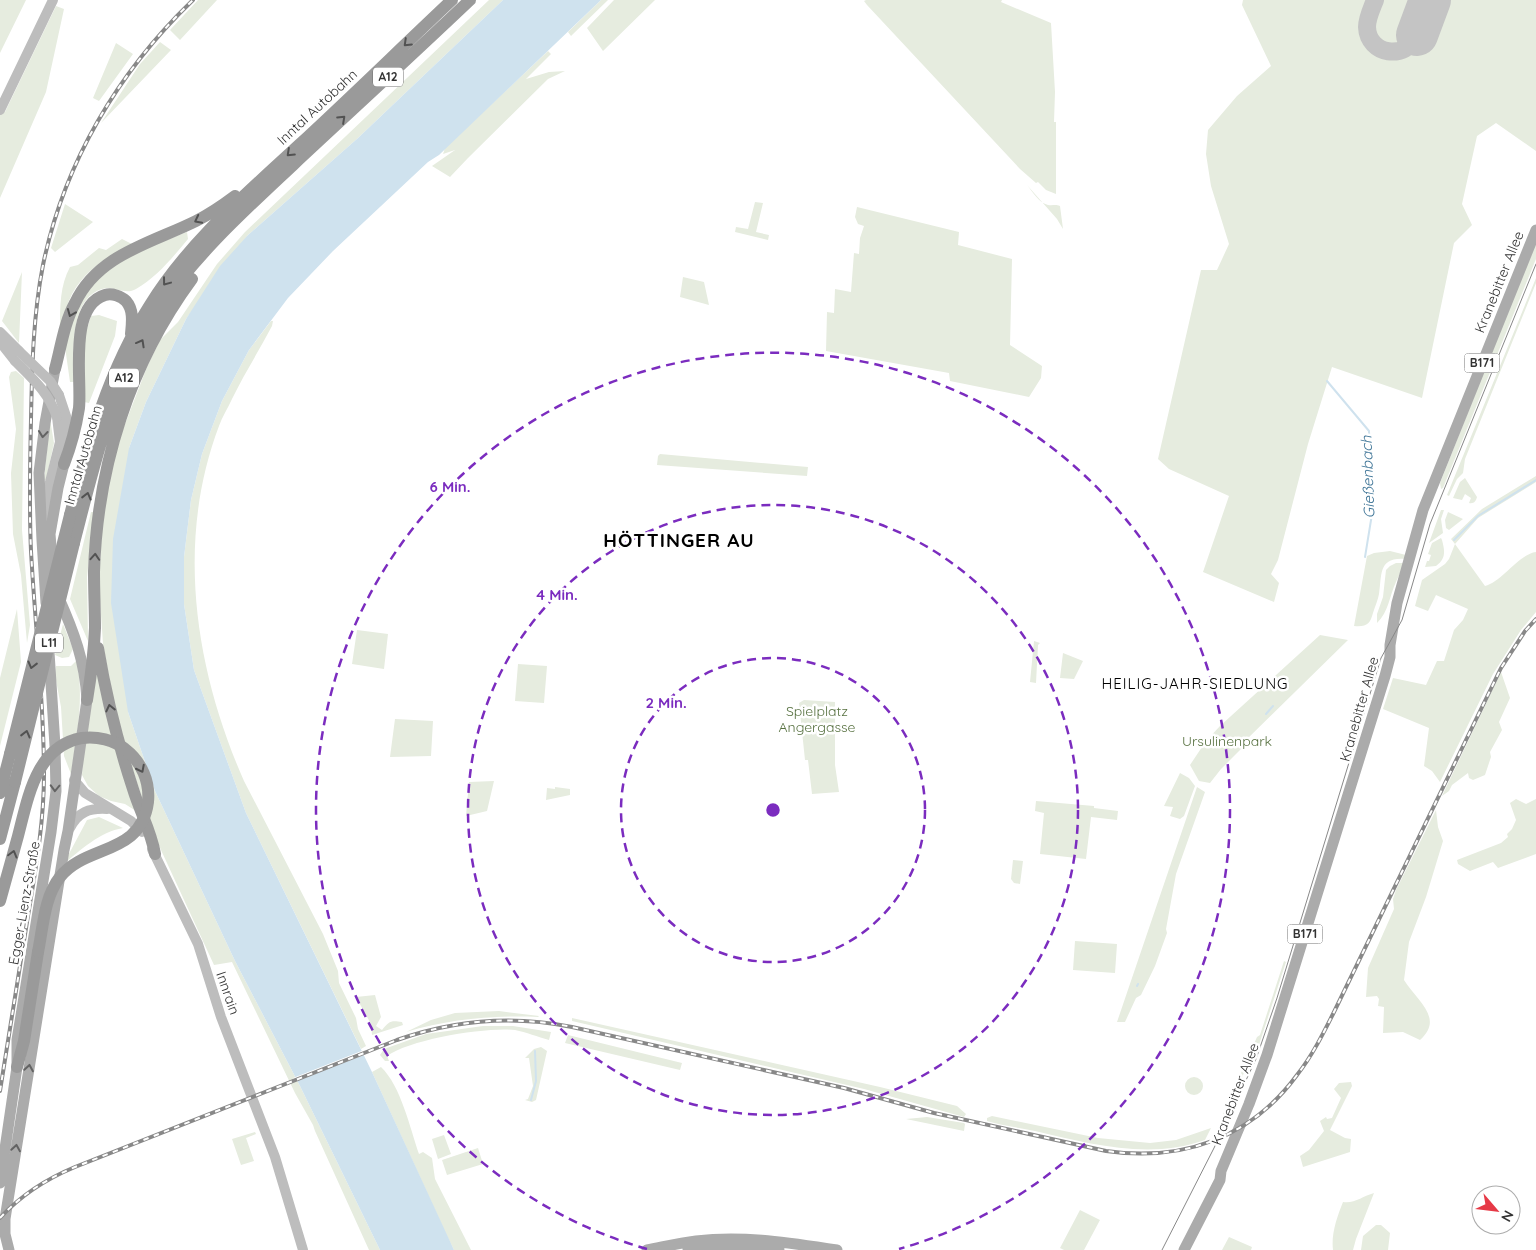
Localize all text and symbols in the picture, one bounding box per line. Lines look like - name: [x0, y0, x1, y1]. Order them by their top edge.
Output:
- one-way arrow: [404, 37, 413, 46]
- street label: Inntal Autobahn: [273, 65, 361, 149]
- road number: A12: [373, 68, 403, 86]
- one-way arrow: [337, 116, 346, 125]
- one-way arrow: [287, 147, 296, 156]
- one-way arrow: [194, 214, 203, 224]
- street label: Kranebitter Allee: [1470, 228, 1528, 336]
- one-way arrow: [164, 276, 172, 285]
- one-way arrow: [66, 308, 76, 316]
- one-way arrow: [134, 339, 144, 348]
- road number: B171: [1464, 353, 1500, 372]
- road number: A12: [109, 368, 139, 388]
- street label: Inntal Autobahn: [60, 403, 106, 507]
- one-way arrow: [38, 431, 49, 439]
- water label: Gießenbach: [1357, 435, 1378, 519]
- text: 6 Min.: [430, 477, 471, 496]
- one-way arrow: [81, 492, 91, 500]
- district label: HÖTTINGER AU: [603, 528, 755, 552]
- one-way arrow: [90, 553, 101, 561]
- text: 4 Min.: [536, 585, 578, 604]
- road number: L11: [35, 634, 63, 652]
- street label: Kranebitter Allee: [1335, 654, 1383, 764]
- one-way arrow: [27, 660, 38, 669]
- district label: HEILIG-JAHR-SIEDLUNG: [1101, 674, 1289, 693]
- text: 2 Min.: [645, 693, 687, 712]
- park label: Spielplatz Angergasse: [779, 702, 856, 736]
- one-way arrow: [105, 703, 116, 712]
- one-way arrow: [20, 730, 31, 739]
- park label: Ursulinenpark: [1182, 732, 1272, 750]
- one-way arrow: [135, 763, 145, 772]
- one-way arrow: [50, 784, 61, 792]
- centre of rings: [764, 801, 782, 819]
- street label: Egger-Lienz-Straße: [4, 840, 44, 966]
- one-way arrow: [7, 850, 18, 859]
- road number: B171: [1288, 924, 1322, 944]
- street label: Innrain: [212, 969, 244, 1017]
- street label: Kranebitter Allee: [1207, 1040, 1263, 1148]
- one-way arrow: [23, 1063, 33, 1072]
- one-way arrow: [10, 1144, 20, 1152]
- north arrow: [1471, 1185, 1521, 1235]
- text: N: [1497, 1207, 1518, 1225]

